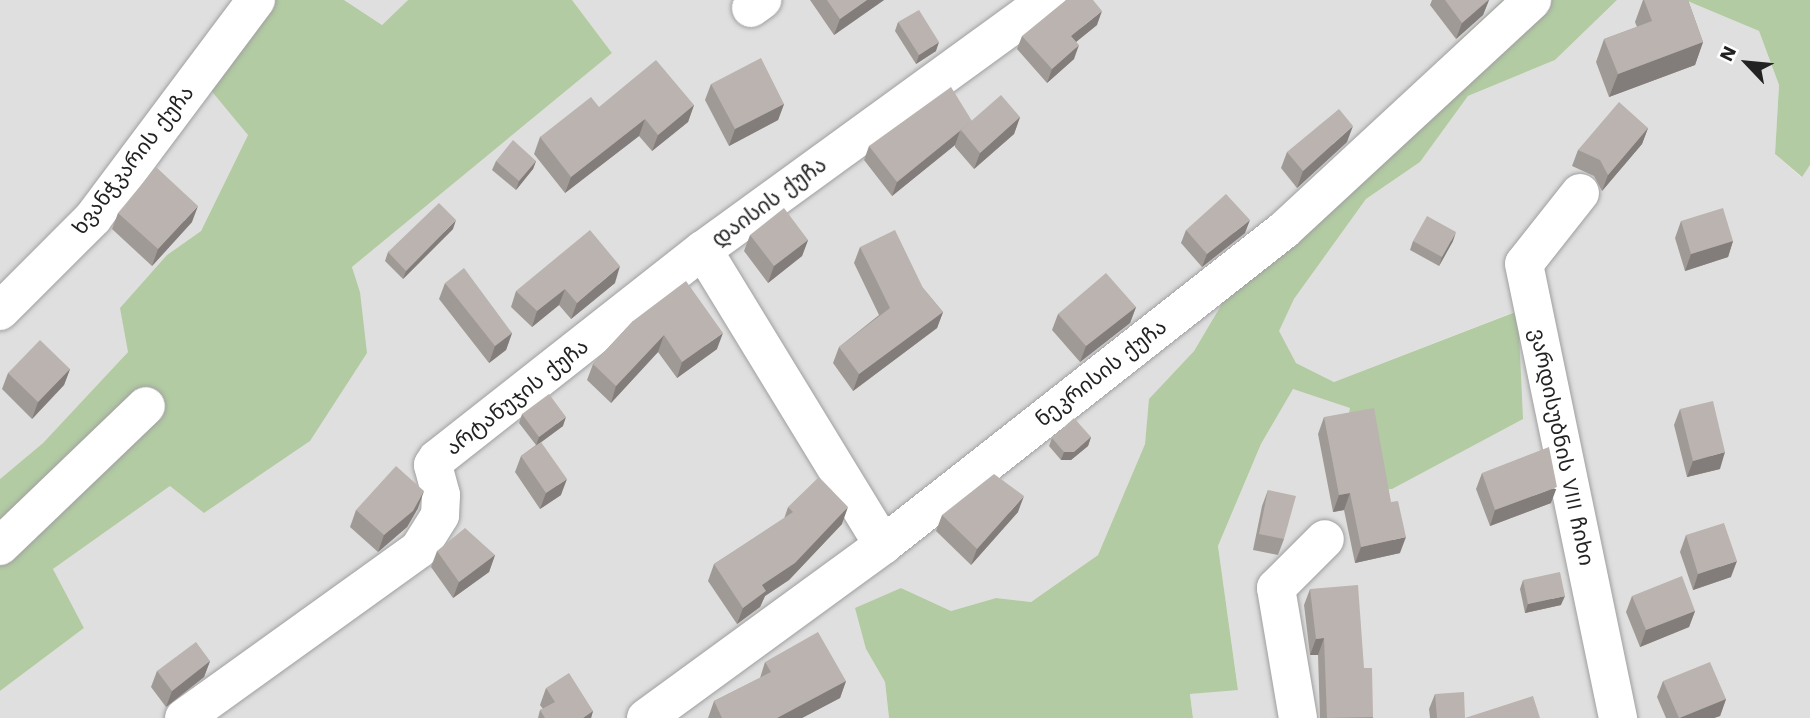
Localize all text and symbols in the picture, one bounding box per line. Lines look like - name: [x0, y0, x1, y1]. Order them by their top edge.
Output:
- north arrow: [1712, 28, 1782, 98]
- text: N: [1714, 42, 1741, 65]
- street label: ხვანჭკარის ქუჩა: [67, 81, 199, 239]
- street label: დაისის ქუჩა: [707, 152, 831, 252]
- street label: ნეკრისის ქუჩა: [1030, 314, 1172, 432]
- street label: ვარდისუბნის VIII ჩიხი: [1525, 326, 1599, 568]
- street label: არტანუჯის ქუჩა: [441, 333, 593, 461]

